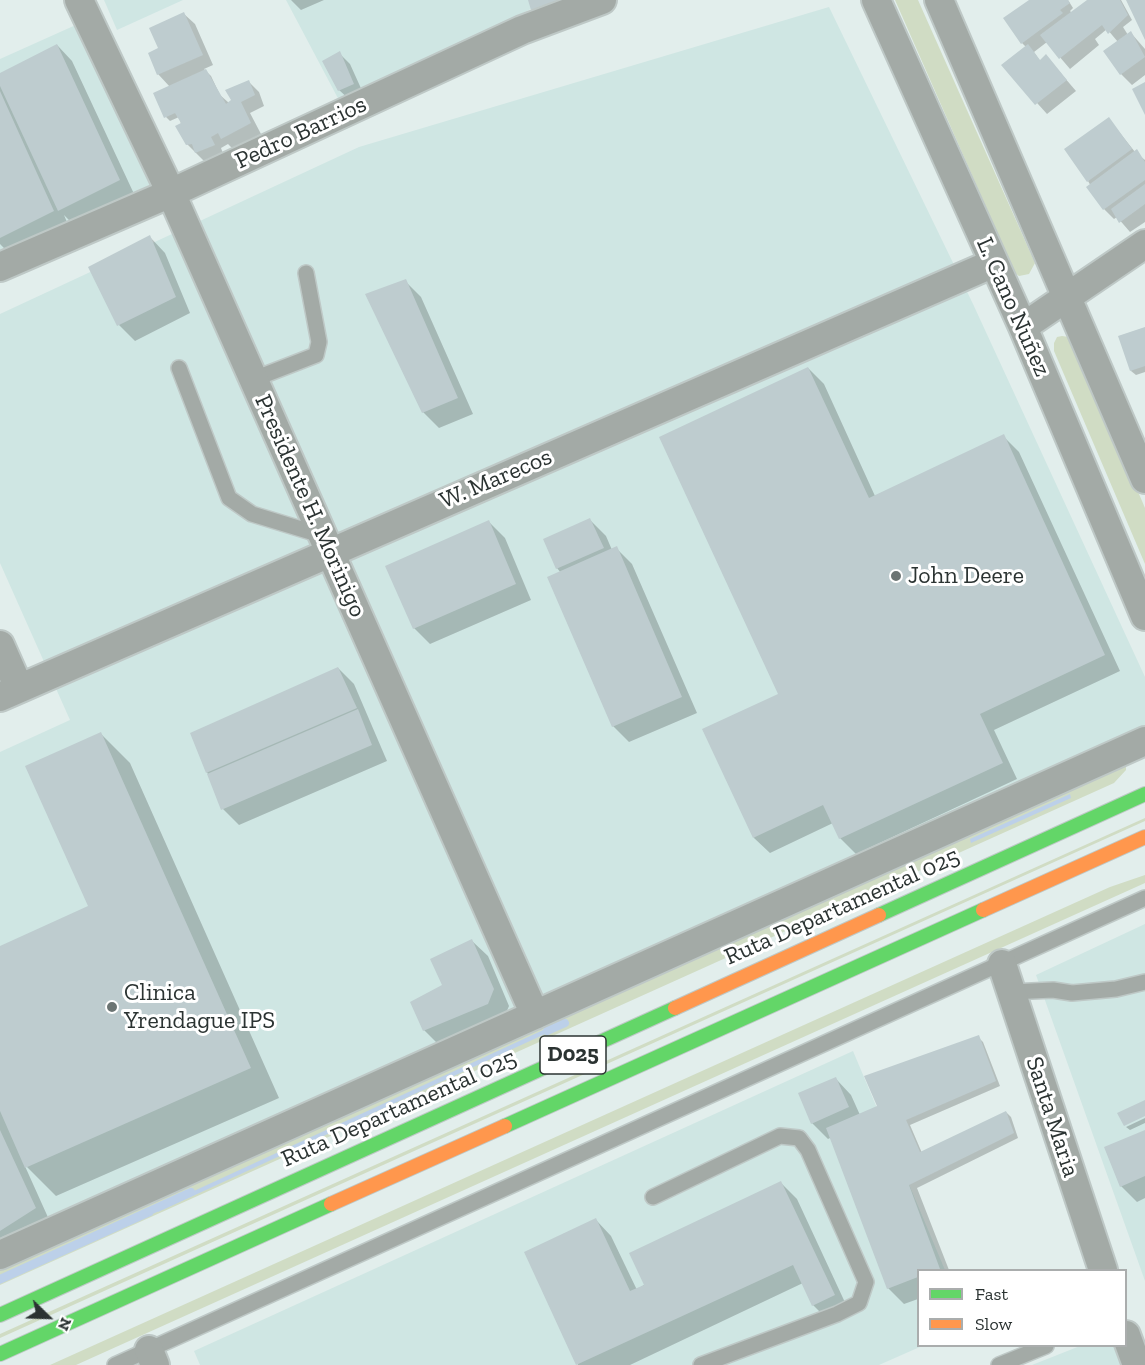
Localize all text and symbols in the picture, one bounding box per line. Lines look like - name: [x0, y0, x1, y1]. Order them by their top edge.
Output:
- street label: Pedro Barrios: [231, 90, 371, 176]
- street label: L. Cano Nuñez: [970, 233, 1056, 381]
- street label: Presidente H. Morinigo: [248, 390, 372, 622]
- street label: W. Marecos: [436, 442, 556, 516]
- place label: John Deere: [908, 562, 1024, 590]
- marker: John Deere: [889, 569, 903, 583]
- street label: Ruta Departamental 025: [720, 842, 964, 972]
- place label: Clinica Yrendague IPS: [124, 979, 275, 1035]
- marker: Clinica Yrendague IPS: [105, 1000, 119, 1014]
- road number: D025: [540, 1036, 606, 1074]
- street label: Ruta Departamental 025: [277, 1044, 521, 1174]
- street label: Santa Maria: [1019, 1053, 1085, 1181]
- legend: [917, 1269, 1127, 1347]
- text: Fast: [975, 1283, 1008, 1305]
- north arrow: [18, 1287, 78, 1347]
- text: Slow: [975, 1313, 1012, 1335]
- text: N: [54, 1315, 76, 1334]

